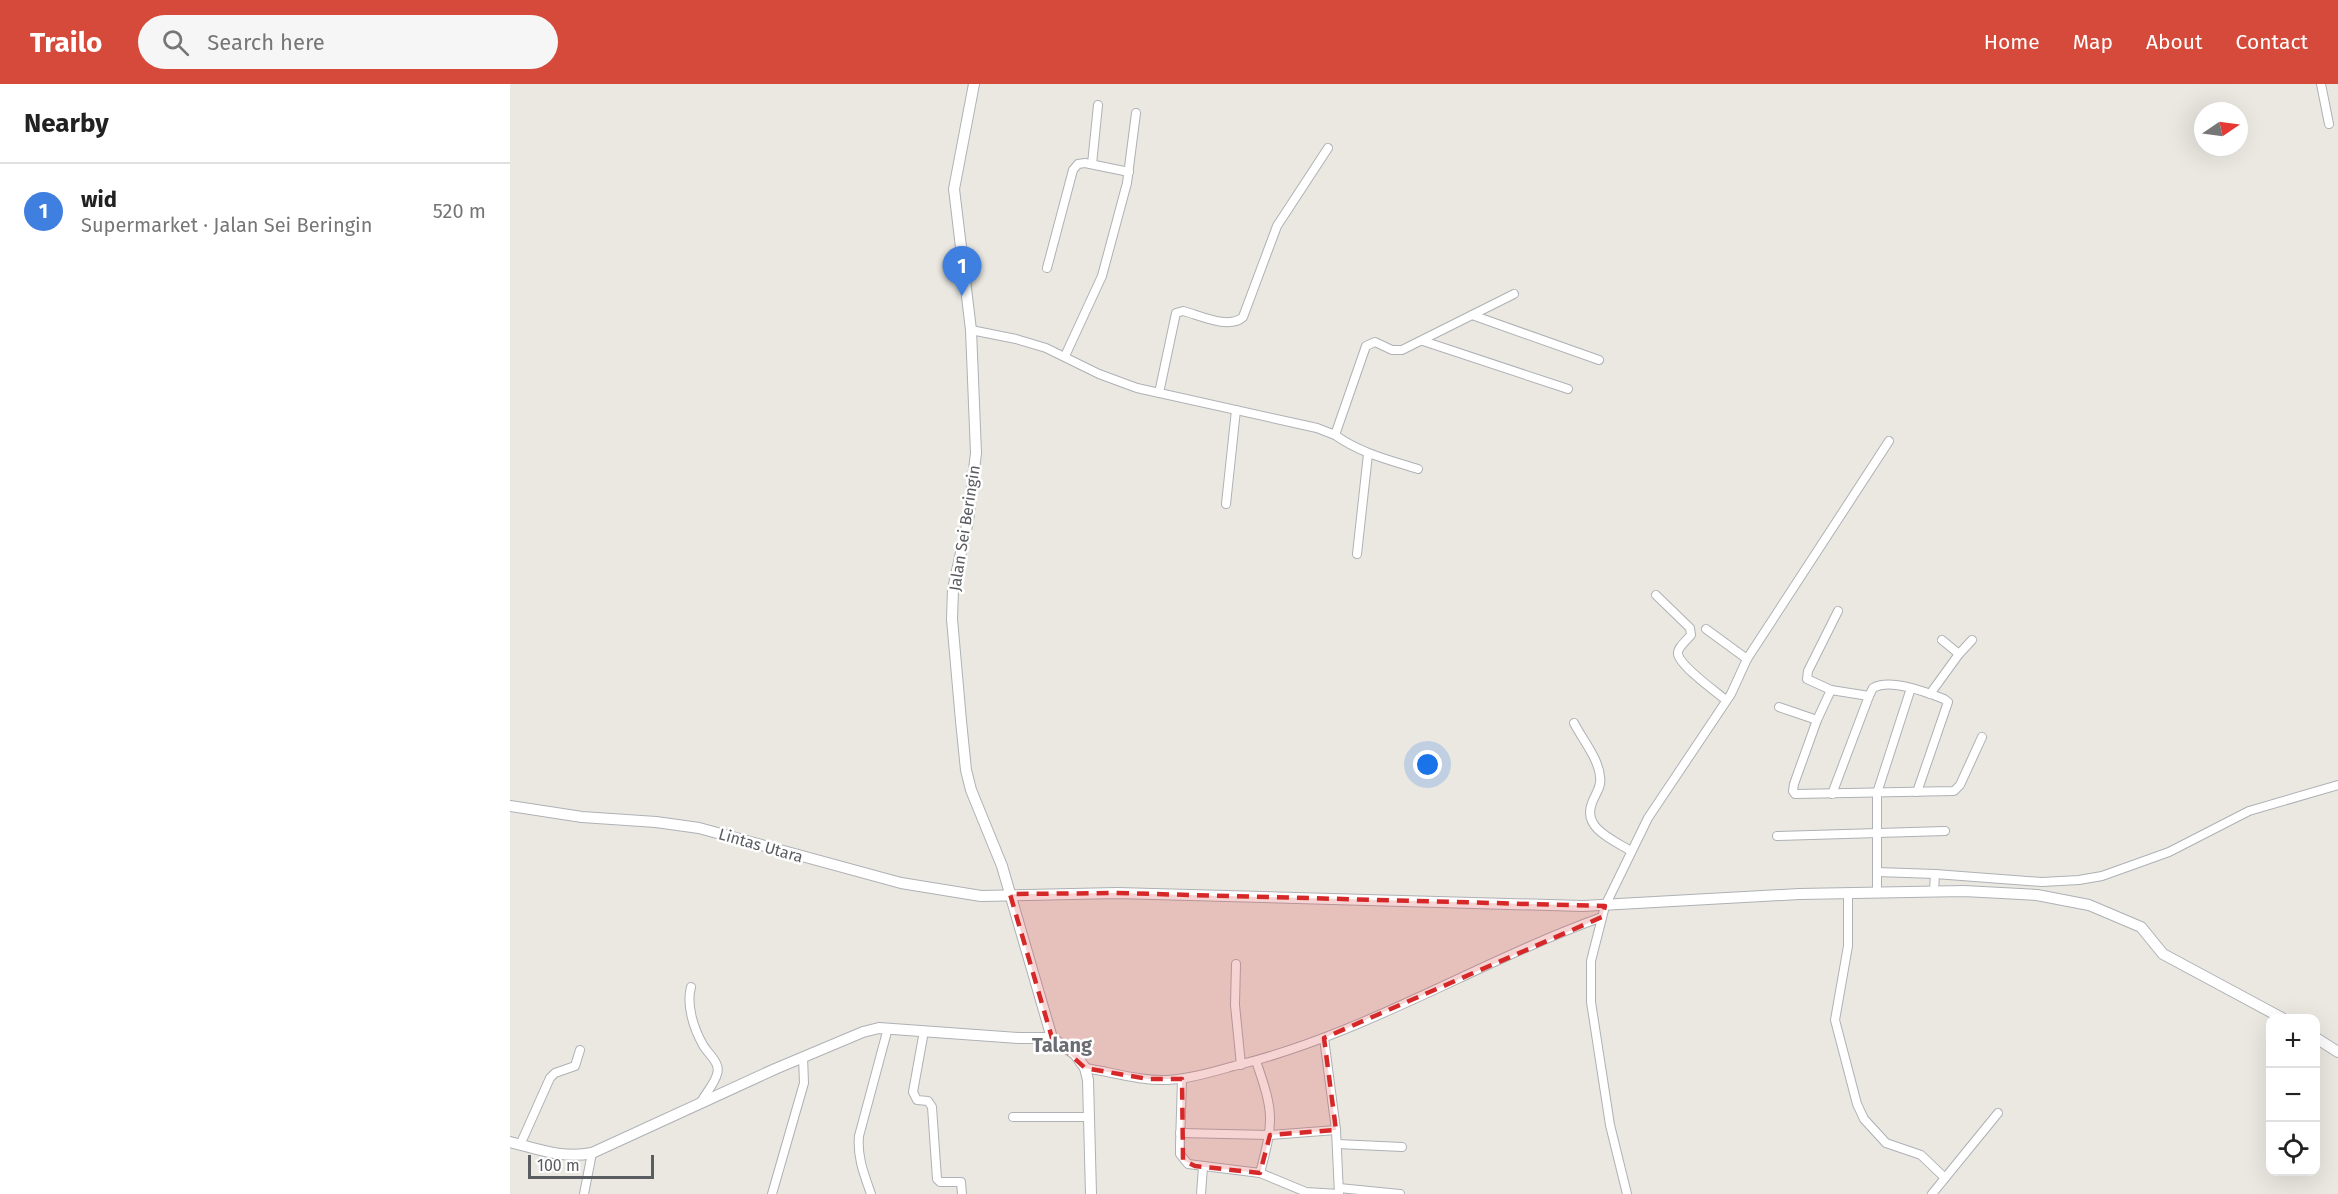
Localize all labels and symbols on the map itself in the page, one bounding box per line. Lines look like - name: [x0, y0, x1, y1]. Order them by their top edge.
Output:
- north arrow: [2194, 102, 2248, 156]
- pin: 1: [942, 246, 982, 296]
- street label: Jalan Sei Beringin: [945, 464, 984, 592]
- your location: [1413, 750, 1442, 779]
- street label: Lintas Utara: [716, 824, 805, 867]
- district label: Talang: [1032, 1033, 1093, 1057]
- scale bar: [528, 1152, 654, 1180]

